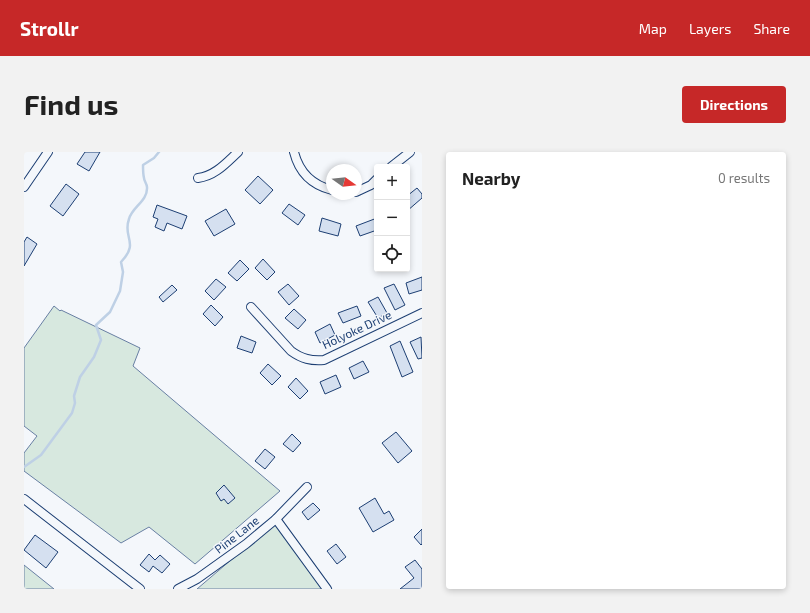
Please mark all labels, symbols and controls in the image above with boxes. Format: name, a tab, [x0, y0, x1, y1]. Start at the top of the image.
text: Strollr	[20, 17, 79, 40]
text: Map	[639, 20, 667, 37]
text: Layers	[689, 20, 731, 37]
text: Share	[753, 20, 790, 37]
button: Directions	[682, 86, 786, 123]
text: Find us	[24, 87, 118, 121]
north arrow	[326, 164, 362, 200]
map controls	[374, 164, 410, 272]
button: +	[374, 164, 410, 200]
text: Nearby	[462, 168, 520, 188]
text: 0 results	[718, 170, 770, 186]
button: −	[374, 200, 410, 236]
button: locate	[374, 236, 410, 272]
street label: Holyoke Drive	[320, 307, 393, 351]
street label: Pine Lane	[211, 513, 261, 556]

